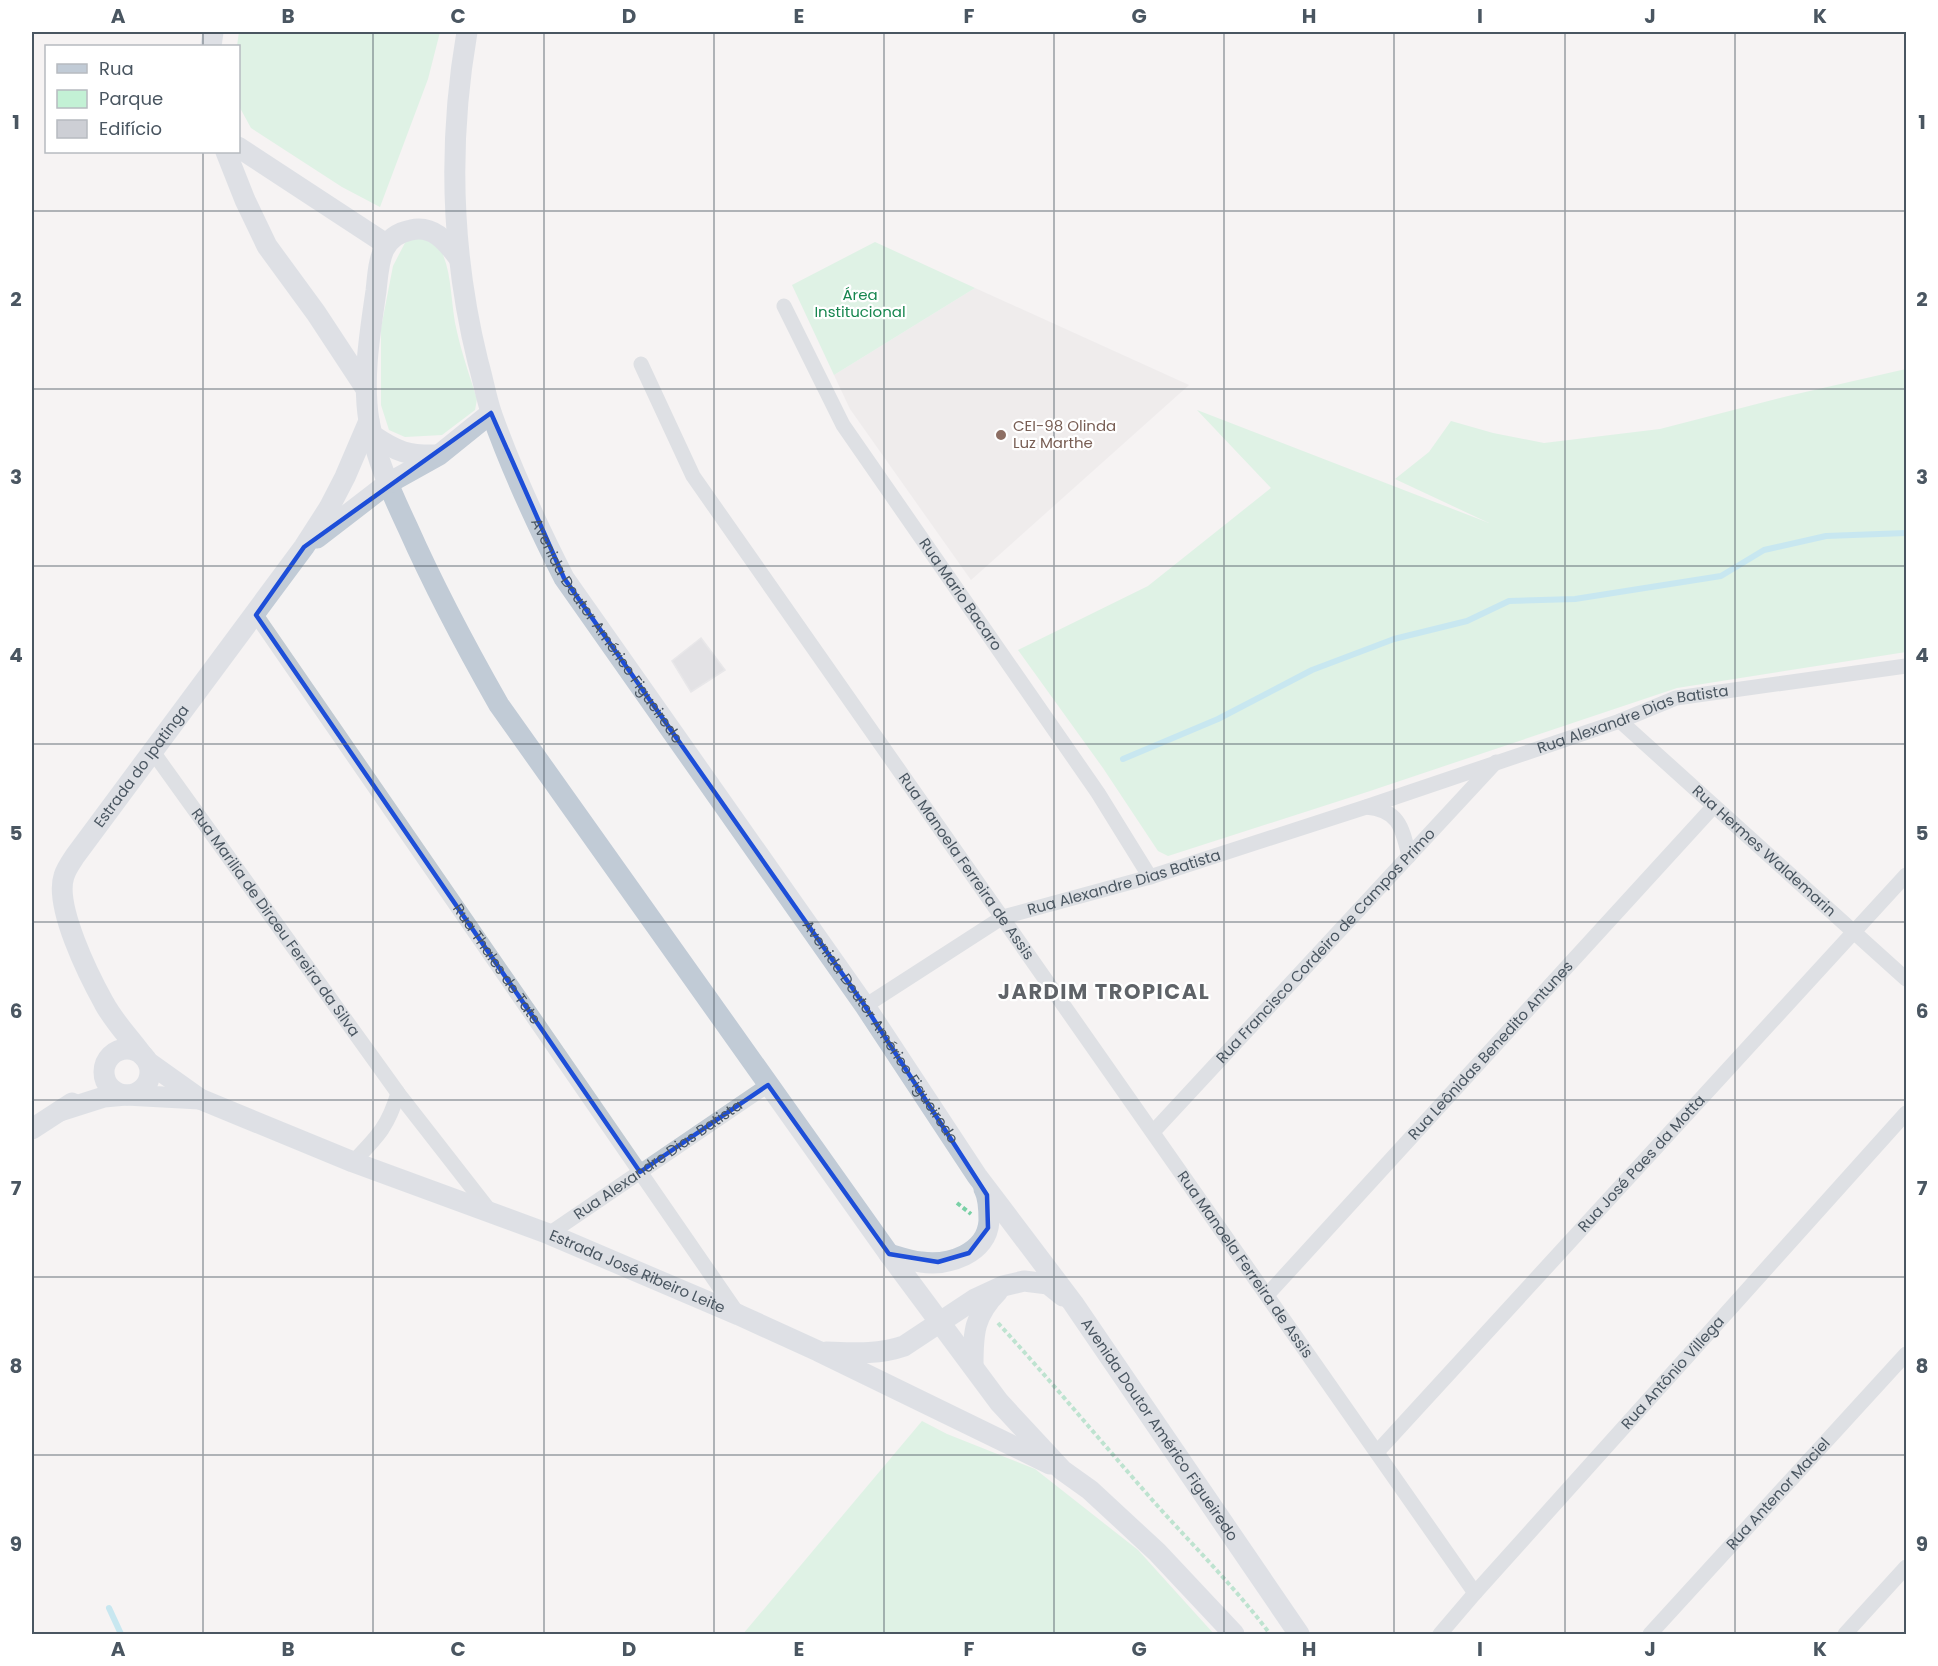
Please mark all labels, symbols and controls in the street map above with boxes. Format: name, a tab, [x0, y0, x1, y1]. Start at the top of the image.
text: A	[111, 2, 126, 30]
text: B	[281, 2, 295, 30]
text: C	[450, 2, 466, 30]
text: D	[622, 2, 636, 30]
text: E	[794, 2, 804, 30]
text: F	[964, 2, 975, 30]
text: G	[1131, 2, 1147, 30]
text: H	[1302, 2, 1316, 30]
text: I	[1477, 2, 1483, 30]
text: J	[1644, 2, 1656, 30]
text: K	[1813, 2, 1827, 30]
legend	[45, 45, 240, 153]
text: Rua	[99, 56, 134, 81]
text: Parque	[99, 86, 163, 111]
text: 1	[12, 108, 20, 136]
text: 1	[1918, 108, 1926, 136]
text: Edifício	[99, 116, 162, 141]
park label: Área Institucional	[814, 284, 906, 322]
text: 2	[10, 285, 22, 313]
text: 2	[1916, 285, 1928, 313]
place label: CEI-98 Olinda Luz Marthe	[1013, 415, 1116, 453]
marker: CEI-98 Olinda Luz Marthe	[994, 428, 1008, 442]
text: 3	[10, 463, 22, 491]
text: 3	[1916, 463, 1928, 491]
street label: Avenida Doutor Américo Figueiredo	[526, 514, 688, 747]
street label: Rua Mario Bacaro	[914, 534, 1007, 655]
text: 4	[9, 641, 23, 669]
text: 4	[1915, 641, 1929, 669]
street label: Rua Alexandre Dias Batista	[1534, 680, 1730, 758]
street label: Estrada do Ipatinga	[89, 700, 194, 832]
street label: Rua Manoela Ferreira de Assis	[894, 768, 1040, 964]
street label: Rua Hermes Waldemarin	[1688, 780, 1841, 921]
street label: Rua Marilia de Dirceu Fereira da Silva	[187, 804, 365, 1041]
text: 5	[10, 819, 23, 847]
text: 5	[1916, 819, 1929, 847]
street label: Rua Francisco Cordeiro de Campos Primo	[1211, 823, 1440, 1068]
street label: Rua Alexandre Dias Batista	[1025, 844, 1223, 920]
street label: Rua Thales de Tate	[448, 899, 546, 1028]
street label: Avenida Doutor Américo Figueiredo	[798, 916, 964, 1148]
street label: Rua Leônidas Benedito Antunes	[1403, 956, 1578, 1144]
district label: JARDIM TROPICAL	[998, 977, 1210, 1006]
text: 6	[10, 997, 22, 1025]
text: 6	[1916, 997, 1928, 1025]
street label: Rua José Paes da Motta	[1573, 1090, 1710, 1236]
street label: Rua Alexandre Dias Batista	[569, 1094, 747, 1224]
street label: Rua Manoela Ferreira de Assis	[1173, 1166, 1318, 1362]
text: 7	[11, 1174, 22, 1202]
text: 7	[1917, 1174, 1928, 1202]
street label: Estrada José Ribeiro Leite	[546, 1224, 729, 1318]
street label: Rua Antônio Villega	[1616, 1311, 1729, 1433]
street label: Avenida Doutor Américo Figueiredo	[1076, 1314, 1243, 1545]
text: 8	[10, 1352, 22, 1380]
text: 8	[1916, 1352, 1928, 1380]
street label: Rua Antenor Maciel	[1721, 1433, 1835, 1554]
text: 9	[10, 1530, 22, 1558]
text: 9	[1916, 1530, 1928, 1558]
text: A	[111, 1635, 126, 1663]
text: B	[281, 1635, 295, 1663]
text: C	[450, 1635, 466, 1663]
text: D	[622, 1635, 636, 1663]
text: E	[794, 1635, 804, 1663]
text: F	[964, 1635, 975, 1663]
text: G	[1131, 1635, 1147, 1663]
text: H	[1302, 1635, 1316, 1663]
text: I	[1477, 1635, 1483, 1663]
text: J	[1644, 1635, 1656, 1663]
text: K	[1813, 1635, 1827, 1663]

